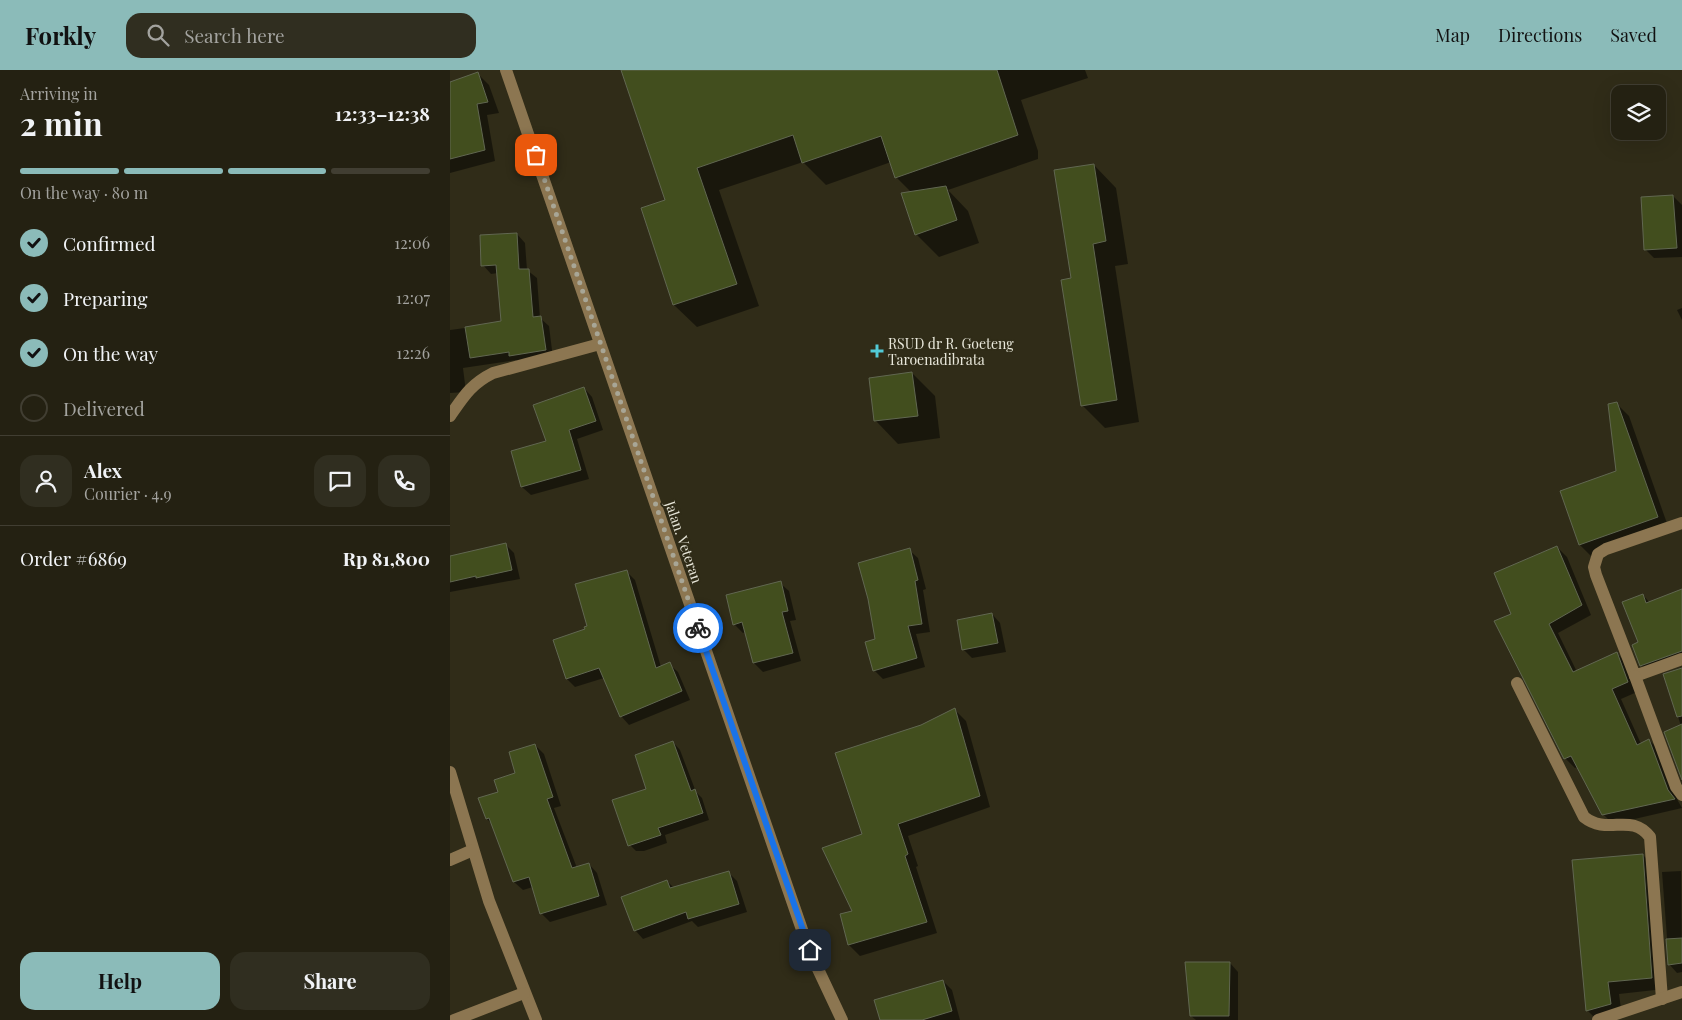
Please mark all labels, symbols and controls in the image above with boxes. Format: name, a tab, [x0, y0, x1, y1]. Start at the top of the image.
search box	[126, 13, 476, 58]
text: Forkly	[25, 19, 96, 51]
icon: search	[144, 21, 172, 49]
text: Search here	[184, 22, 285, 48]
text: Map	[1435, 23, 1470, 47]
text: Directions	[1498, 23, 1582, 47]
text: Saved	[1610, 23, 1657, 47]
text: Arriving in	[20, 83, 98, 104]
map controls	[1611, 85, 1666, 140]
button: layers	[1611, 85, 1666, 140]
text: 12:33–12:38	[335, 100, 430, 126]
text: 2 min	[20, 101, 103, 144]
pin	[515, 134, 557, 176]
icon: bag	[522, 141, 550, 169]
text: On the way · 80 m	[20, 182, 148, 203]
icon: check	[20, 229, 48, 257]
text: Confirmed	[63, 230, 156, 256]
text: 12:06	[394, 232, 430, 253]
icon: check	[20, 284, 48, 312]
text: Preparing	[63, 285, 148, 311]
text: 12:07	[396, 287, 430, 308]
place label: RSUD dr R. Goeteng Taroenadibrata	[888, 334, 1014, 369]
icon: check	[20, 339, 48, 367]
text: On the way	[63, 340, 158, 366]
text: 12:26	[396, 342, 430, 363]
marker: RSUD dr R. Goeteng Taroenadibrata	[870, 344, 884, 358]
text: Delivered	[63, 395, 145, 421]
button: person	[20, 455, 72, 507]
button: chat	[314, 455, 366, 507]
button: phone	[378, 455, 430, 507]
text: Alex	[84, 457, 122, 483]
text: Courier · 4.9	[84, 483, 172, 504]
street label: Jalan. Veteran	[661, 497, 707, 586]
text: Order #6869	[20, 545, 127, 571]
text: Rp 81,800	[343, 545, 430, 571]
courier	[673, 603, 723, 653]
icon: bike	[684, 614, 712, 642]
pin	[789, 929, 831, 971]
icon: home	[796, 936, 824, 964]
button: Help	[20, 952, 220, 1010]
button: Share	[230, 952, 430, 1010]

